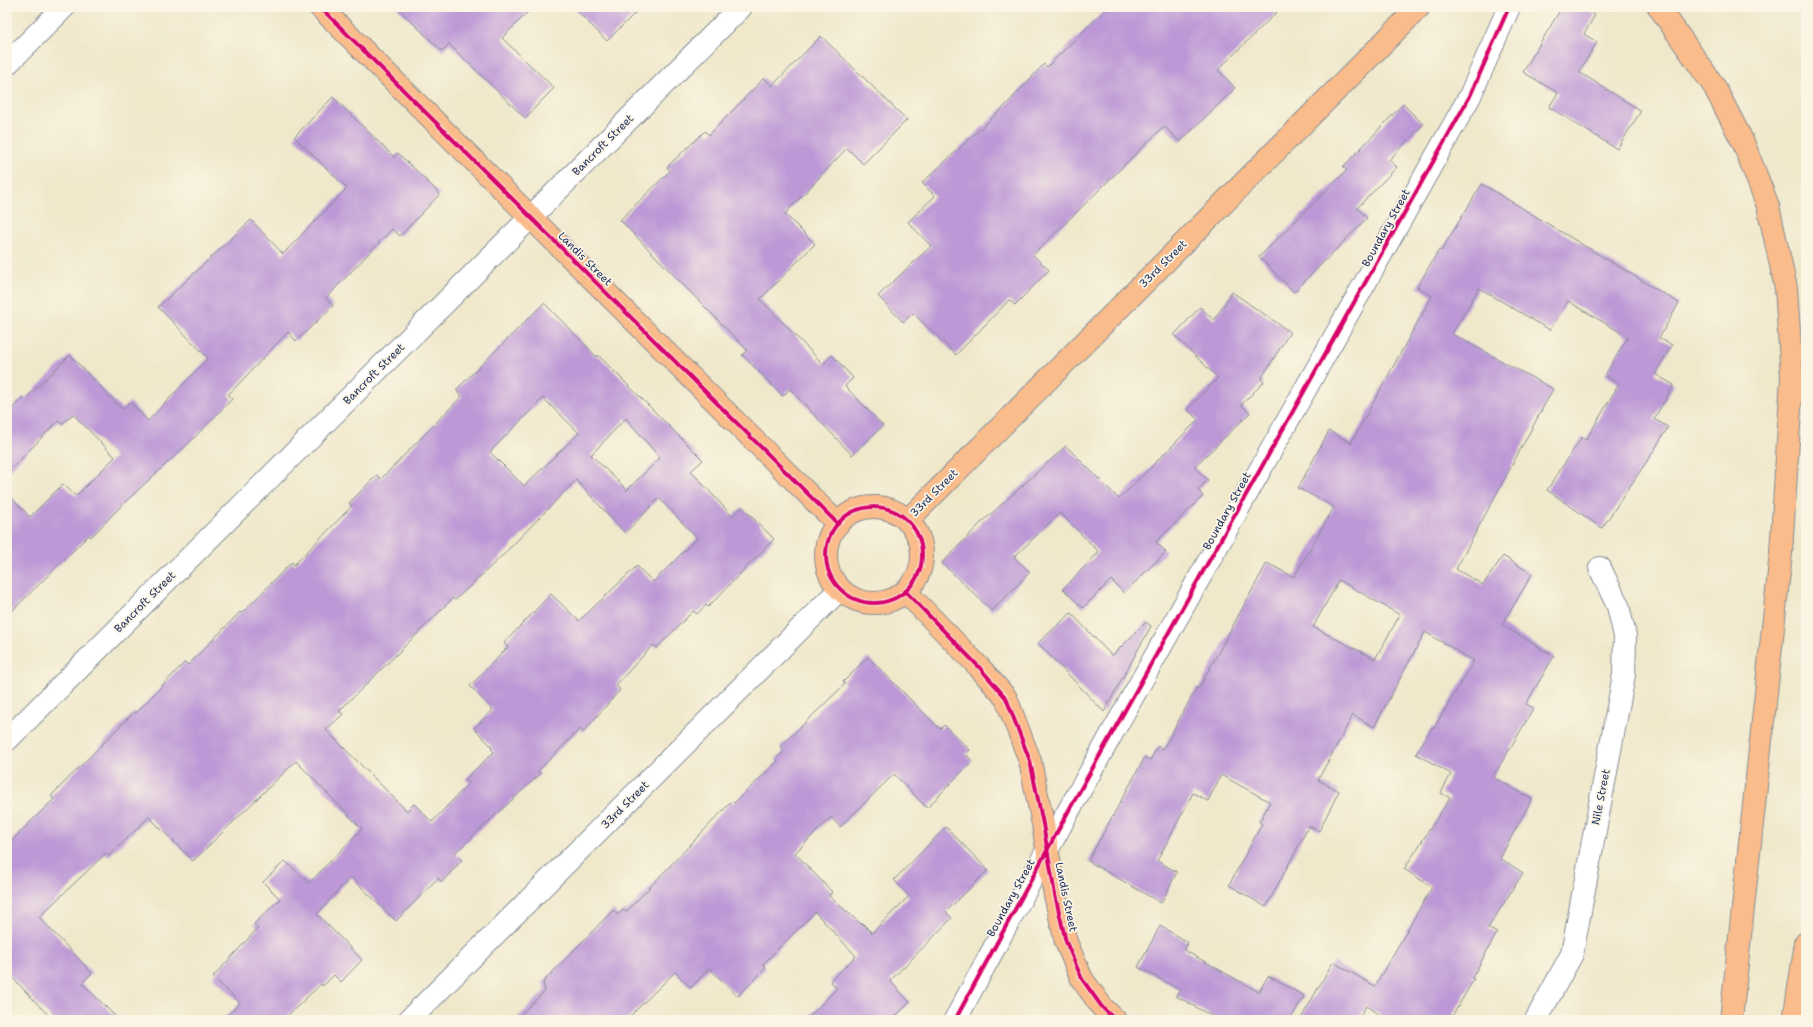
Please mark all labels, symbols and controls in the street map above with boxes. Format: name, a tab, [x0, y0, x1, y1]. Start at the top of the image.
street label: Bancroft Street	[569, 111, 637, 179]
street label: Boundary Street	[1358, 186, 1414, 270]
street label: Landis Street	[555, 229, 615, 289]
street label: 33rd Street	[1136, 237, 1190, 291]
street label: Bancroft Street	[340, 340, 408, 408]
street label: 33rd Street	[907, 466, 961, 520]
street label: Boundary Street	[1199, 469, 1255, 553]
street label: Bancroft Street	[111, 568, 179, 636]
street label: Nile Street	[1588, 767, 1614, 826]
street label: 33rd Street	[598, 778, 652, 832]
street label: Boundary Street	[983, 856, 1039, 940]
street label: Landis Street	[1051, 861, 1081, 933]

